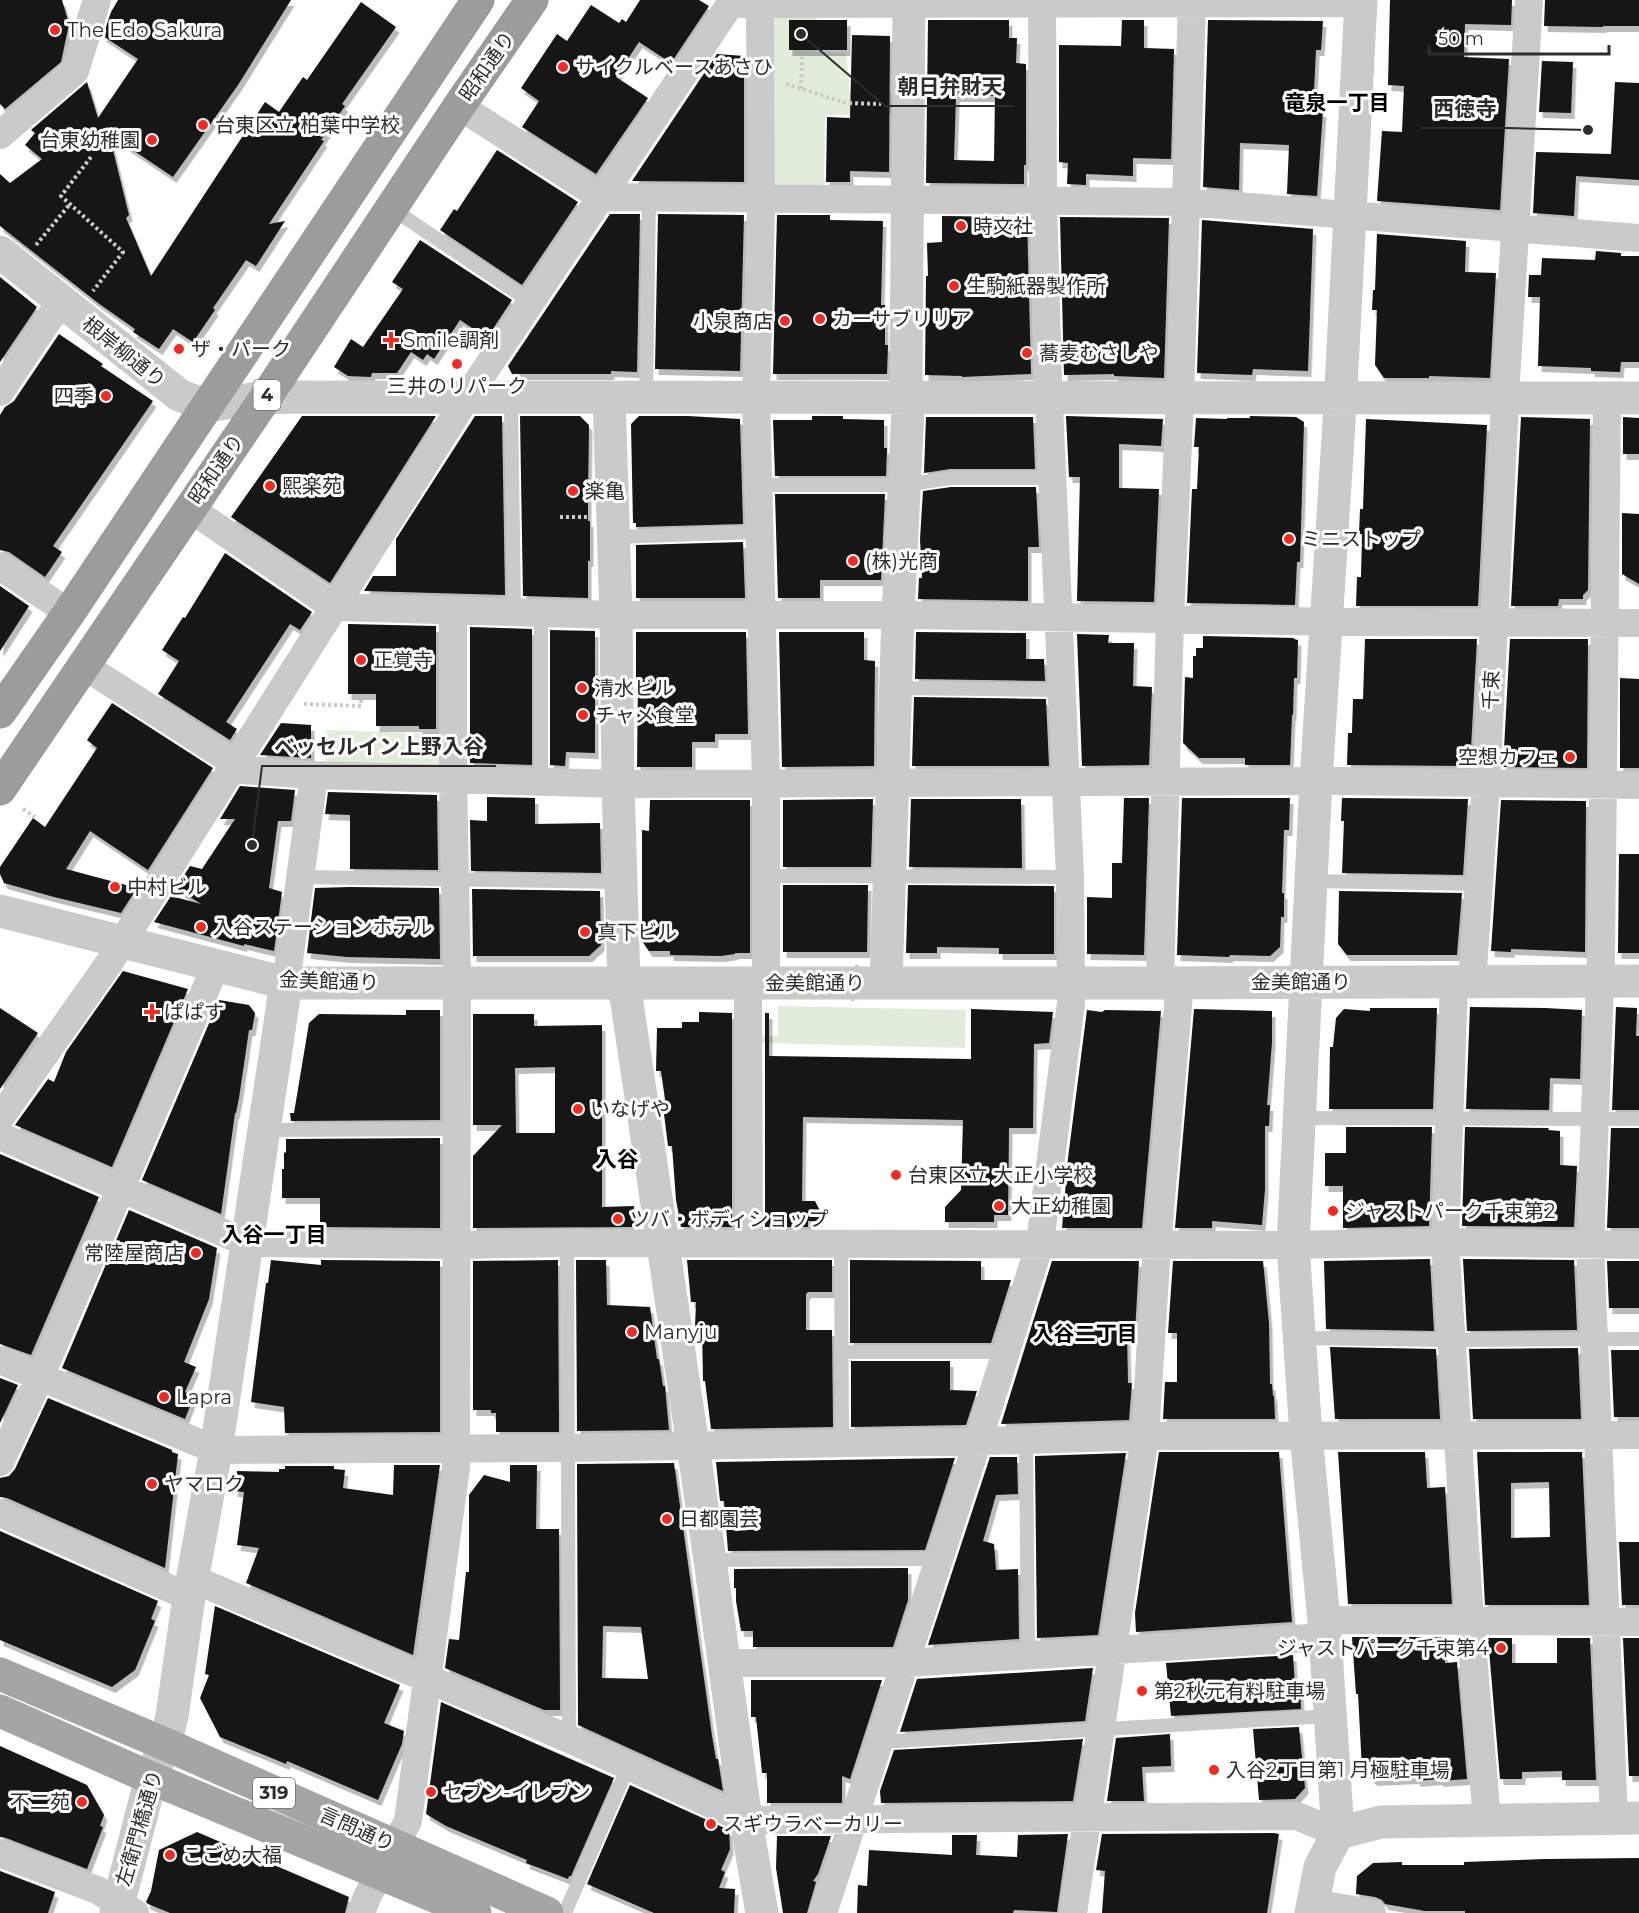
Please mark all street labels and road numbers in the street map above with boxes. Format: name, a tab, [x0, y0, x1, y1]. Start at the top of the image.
street label: 昭和通り	[454, 26, 520, 106]
street label: 根岸柳通り	[78, 311, 170, 393]
road number: 4	[254, 380, 280, 410]
street label: 昭和通り	[183, 429, 249, 509]
street label: 千束	[1478, 669, 1504, 711]
street label: 金美館通り	[279, 967, 379, 995]
street label: 金美館通り	[1251, 970, 1351, 994]
street label: 金美館通り	[765, 971, 865, 995]
street label: 左衛門橋通り	[111, 1767, 167, 1889]
road number: 319	[253, 1778, 295, 1808]
street label: 言問通り	[316, 1802, 398, 1856]

